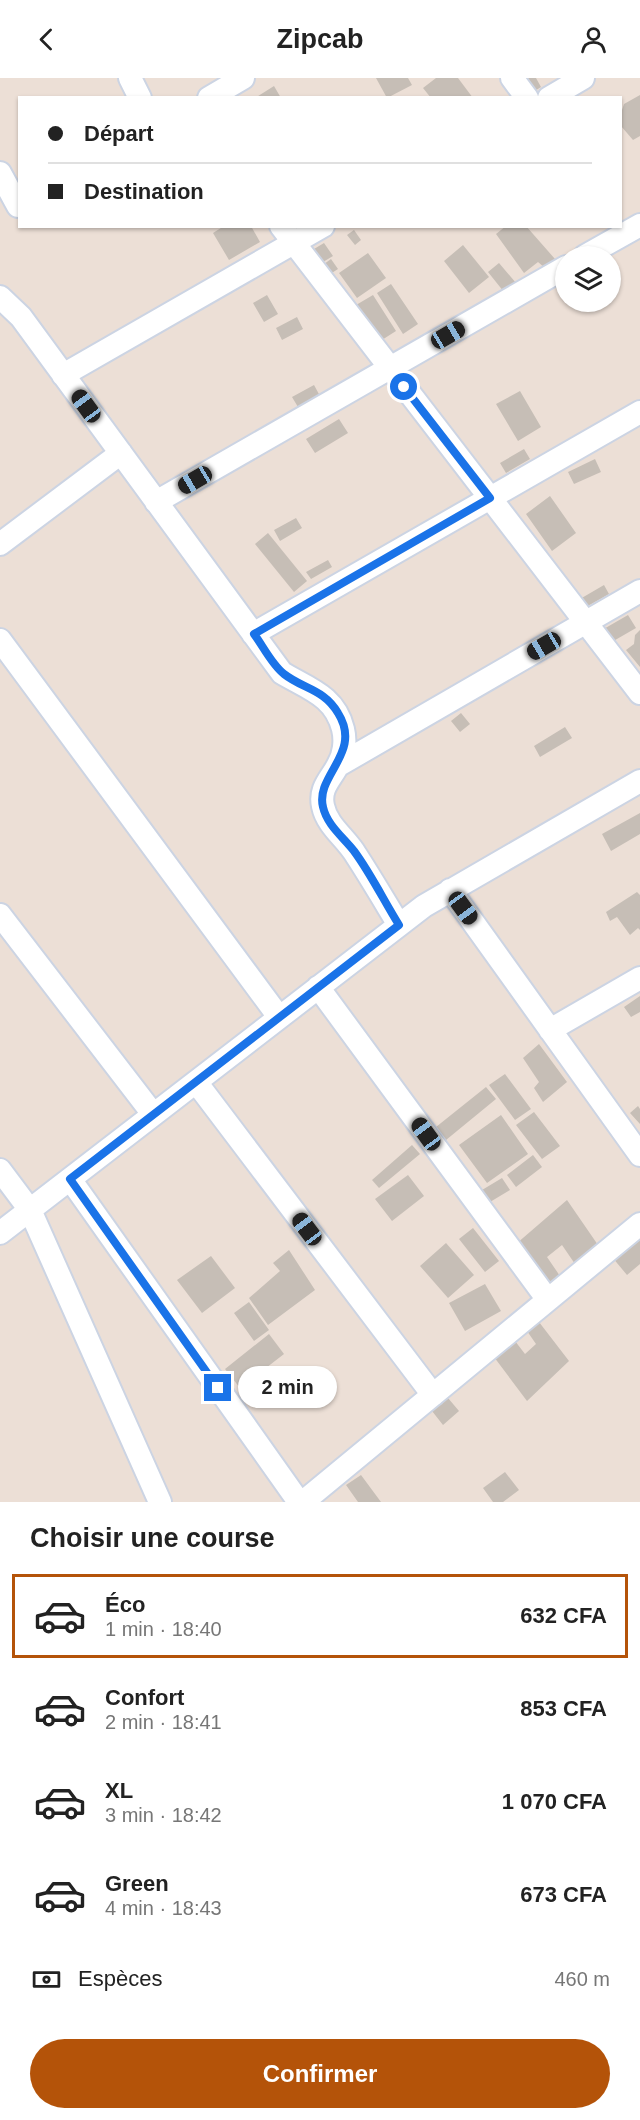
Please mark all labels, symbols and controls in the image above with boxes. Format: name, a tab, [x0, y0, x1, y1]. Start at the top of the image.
icon: back	[30, 23, 63, 56]
icon: person	[577, 23, 610, 56]
text: Zipcab	[276, 24, 364, 54]
text: Départ	[84, 121, 154, 146]
text: Destination	[84, 179, 204, 204]
map controls	[555, 246, 621, 312]
button: layers	[555, 246, 621, 312]
car	[428, 318, 468, 352]
route start	[390, 373, 417, 400]
car	[68, 386, 104, 426]
car	[175, 463, 215, 497]
car	[524, 629, 564, 663]
car	[445, 888, 481, 928]
car	[408, 1114, 444, 1154]
car	[289, 1209, 325, 1249]
callout: 2 min	[239, 1367, 338, 1409]
route end	[204, 1374, 231, 1401]
text: 2 min	[261, 1376, 314, 1398]
text: Choisir une course	[30, 1523, 275, 1553]
icon: car	[33, 1589, 87, 1643]
text: Éco	[105, 1592, 145, 1617]
text: 632 CFA	[520, 1603, 607, 1628]
text: 1 min · 18:40	[105, 1618, 222, 1640]
icon: car	[33, 1682, 87, 1736]
text: Confort	[105, 1685, 184, 1710]
text: 853 CFA	[520, 1696, 607, 1721]
text: 2 min · 18:41	[105, 1711, 222, 1733]
icon: car	[33, 1775, 87, 1829]
text: XL	[105, 1778, 133, 1803]
text: 1 070 CFA	[502, 1789, 607, 1814]
text: 3 min · 18:42	[105, 1804, 222, 1826]
icon: car	[33, 1868, 87, 1922]
text: Green	[105, 1871, 169, 1896]
text: 673 CFA	[520, 1882, 607, 1907]
text: 4 min · 18:43	[105, 1897, 222, 1919]
icon: cash	[30, 1963, 63, 1996]
text: Espèces	[78, 1966, 162, 1991]
text: 460 m	[554, 1968, 610, 1990]
button: Confirmer	[30, 2039, 610, 2108]

